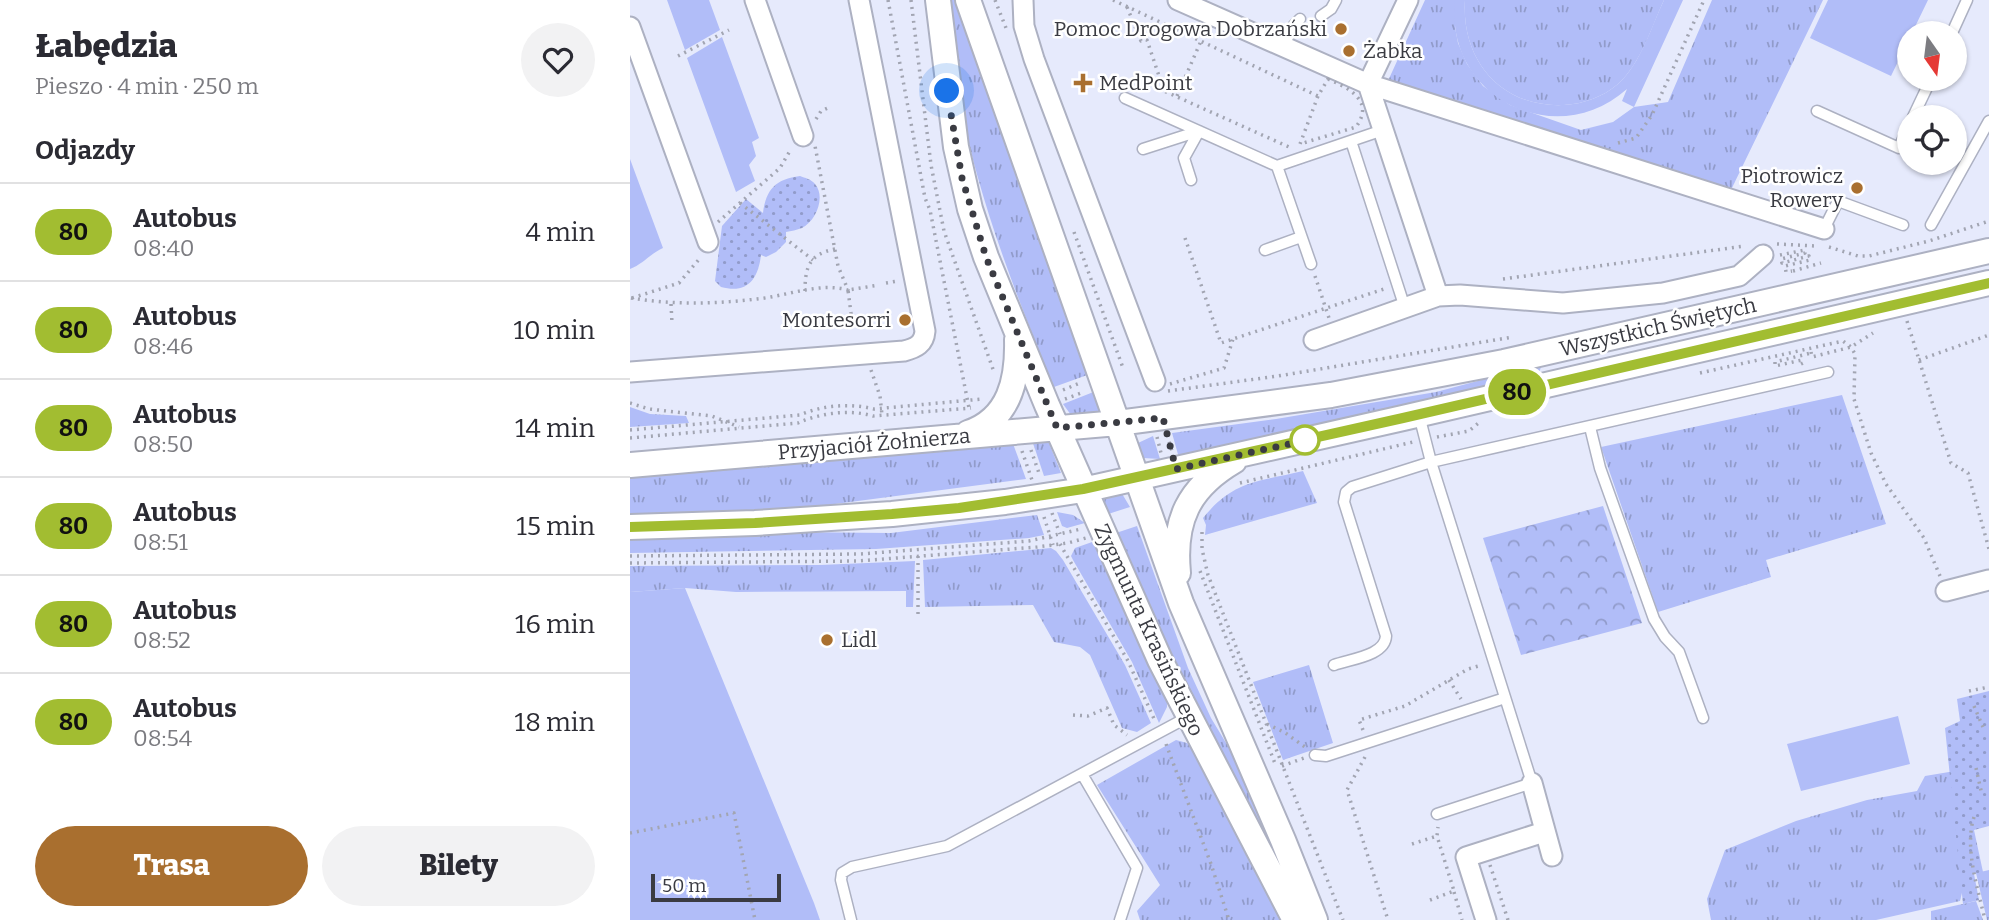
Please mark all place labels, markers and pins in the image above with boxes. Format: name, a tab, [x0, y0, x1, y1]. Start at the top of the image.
place label: Pomoc Drogowa Dobrzański	[1054, 16, 1327, 42]
marker: Pomoc Drogowa Dobrzański	[1333, 21, 1349, 37]
place label: Żabka	[1363, 38, 1423, 64]
marker: Żabka	[1341, 43, 1357, 59]
place label: MedPoint	[1099, 70, 1193, 96]
marker: MedPoint	[1073, 73, 1093, 93]
place label: Piotrowicz Rowery	[1740, 163, 1844, 213]
marker: Piotrowicz Rowery	[1849, 180, 1865, 196]
place label: Montesorri	[782, 307, 891, 333]
marker: Montesorri	[897, 312, 913, 328]
unlabelled marker	[1290, 425, 1320, 455]
place label: Lidl	[841, 627, 877, 653]
marker: Lidl	[819, 632, 835, 648]

